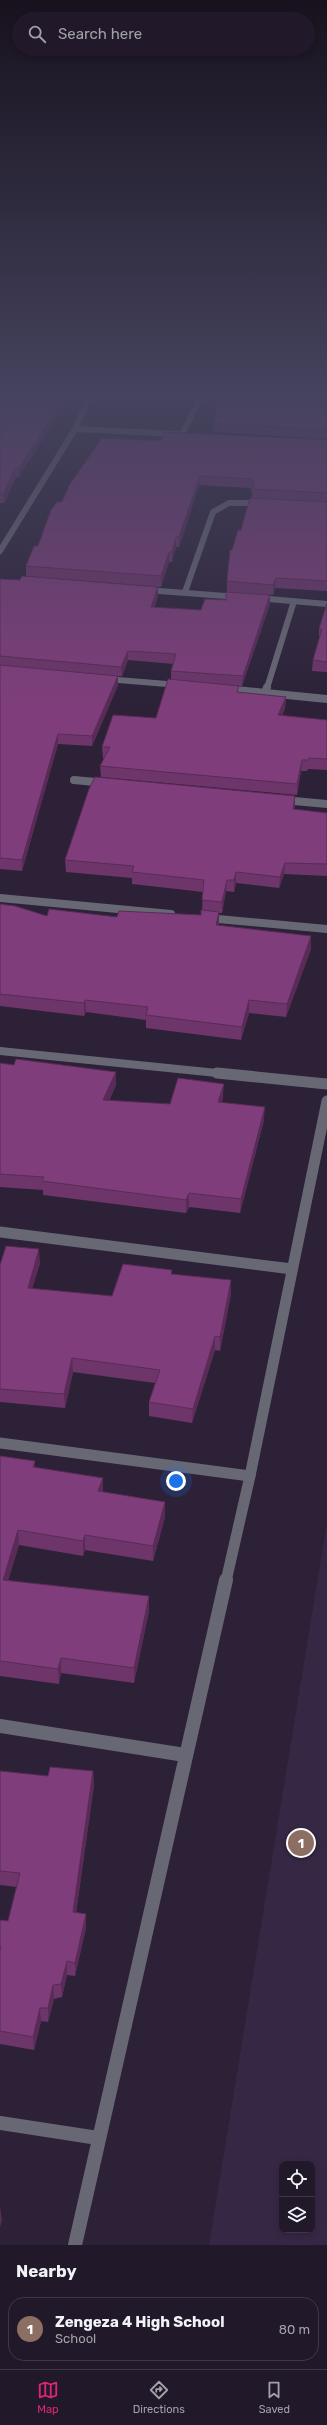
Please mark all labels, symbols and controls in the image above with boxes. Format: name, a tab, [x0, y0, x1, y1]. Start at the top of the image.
search box	[12, 12, 315, 56]
icon: search	[26, 23, 48, 45]
text: Search here	[58, 25, 142, 43]
your location	[166, 1471, 186, 1491]
pin: 1	[288, 1828, 314, 1858]
map controls	[279, 2161, 315, 2233]
button: locate	[279, 2161, 315, 2197]
button: layers	[279, 2197, 315, 2233]
text: Nearby	[16, 2261, 77, 2281]
text: Zengeza 4 High School	[55, 2313, 224, 2331]
text: 1	[27, 2322, 33, 2337]
text: 80 m	[279, 2322, 310, 2337]
text: School	[55, 2331, 96, 2346]
tab: Map	[37, 2379, 59, 2416]
tab: Directions	[133, 2379, 185, 2416]
tab: Saved	[259, 2379, 290, 2416]

